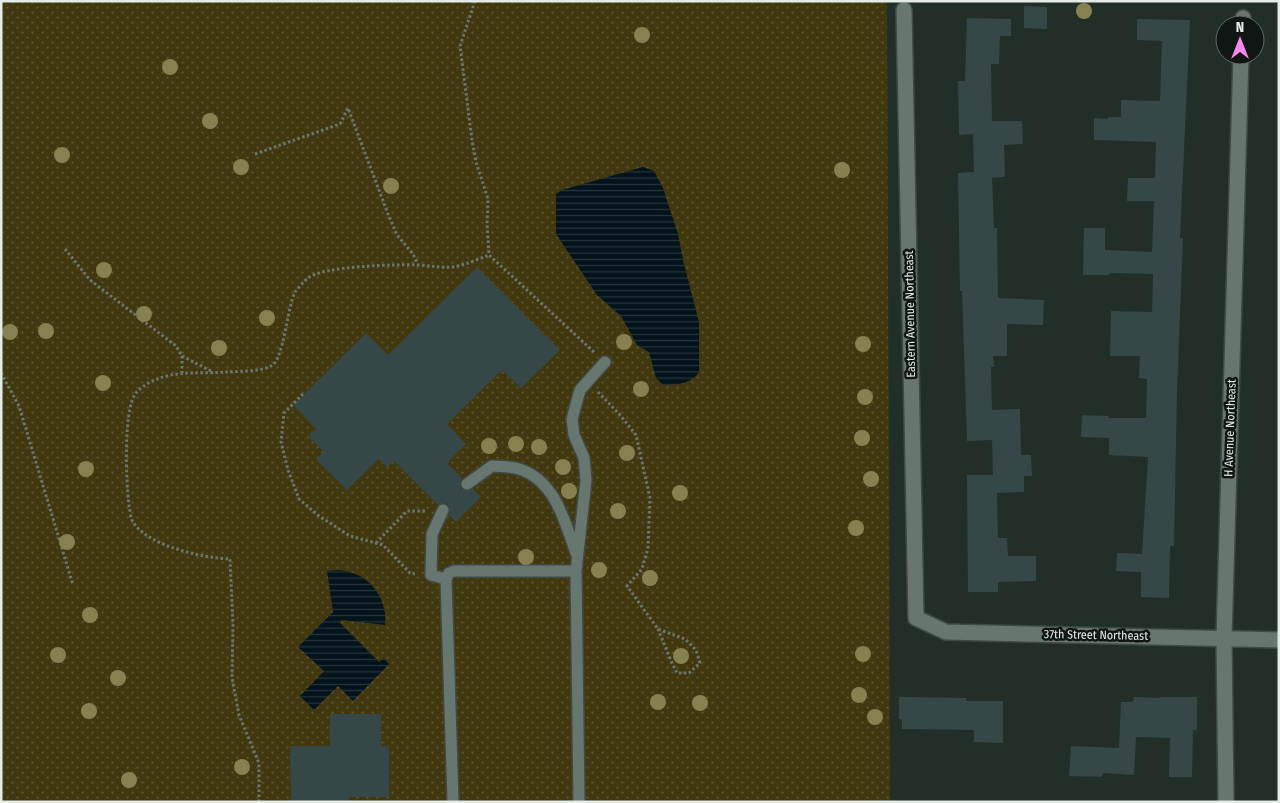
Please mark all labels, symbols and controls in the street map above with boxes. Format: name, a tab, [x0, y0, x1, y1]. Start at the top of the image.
north arrow	[1215, 15, 1265, 65]
text: N	[1236, 19, 1244, 36]
street label: Eastern Avenue Northeast	[902, 250, 918, 378]
street label: H Avenue Northeast	[1221, 379, 1239, 477]
street label: 37th Street Northeast	[1044, 627, 1148, 643]

